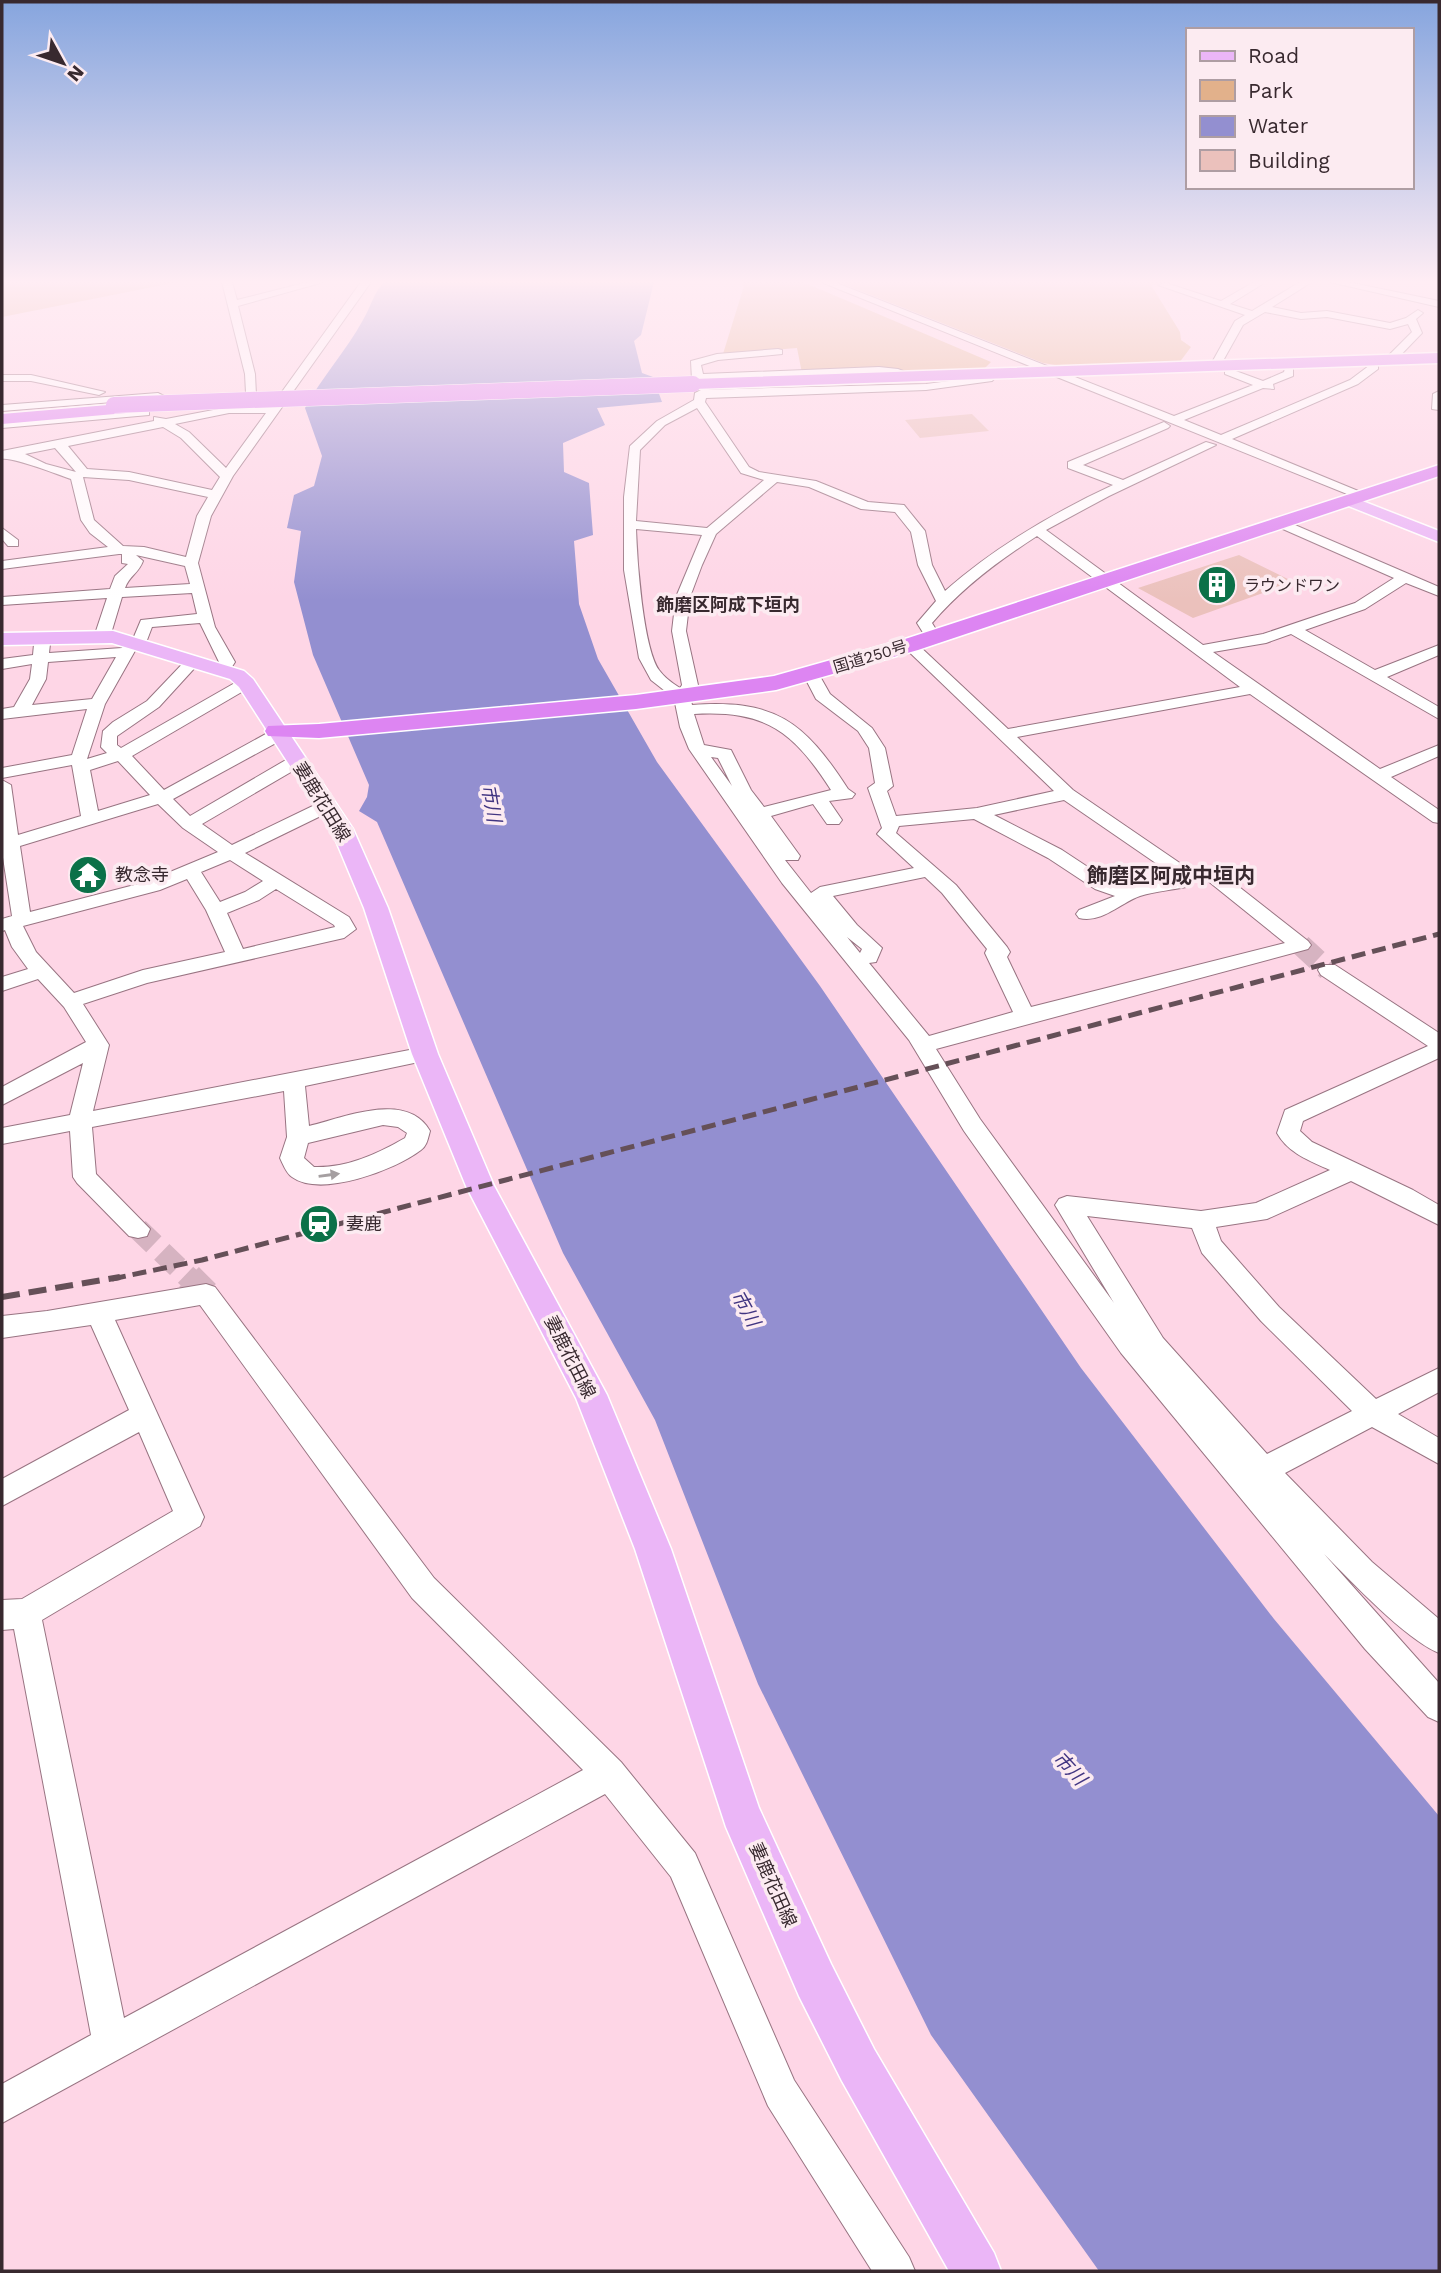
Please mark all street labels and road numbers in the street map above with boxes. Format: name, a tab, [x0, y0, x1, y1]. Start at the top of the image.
street label: 国道250号	[831, 636, 910, 677]
street label: 妻鹿花田線	[290, 758, 355, 845]
street label: 妻鹿花田線	[541, 1312, 600, 1402]
street label: 妻鹿花田線	[746, 1839, 801, 1930]

